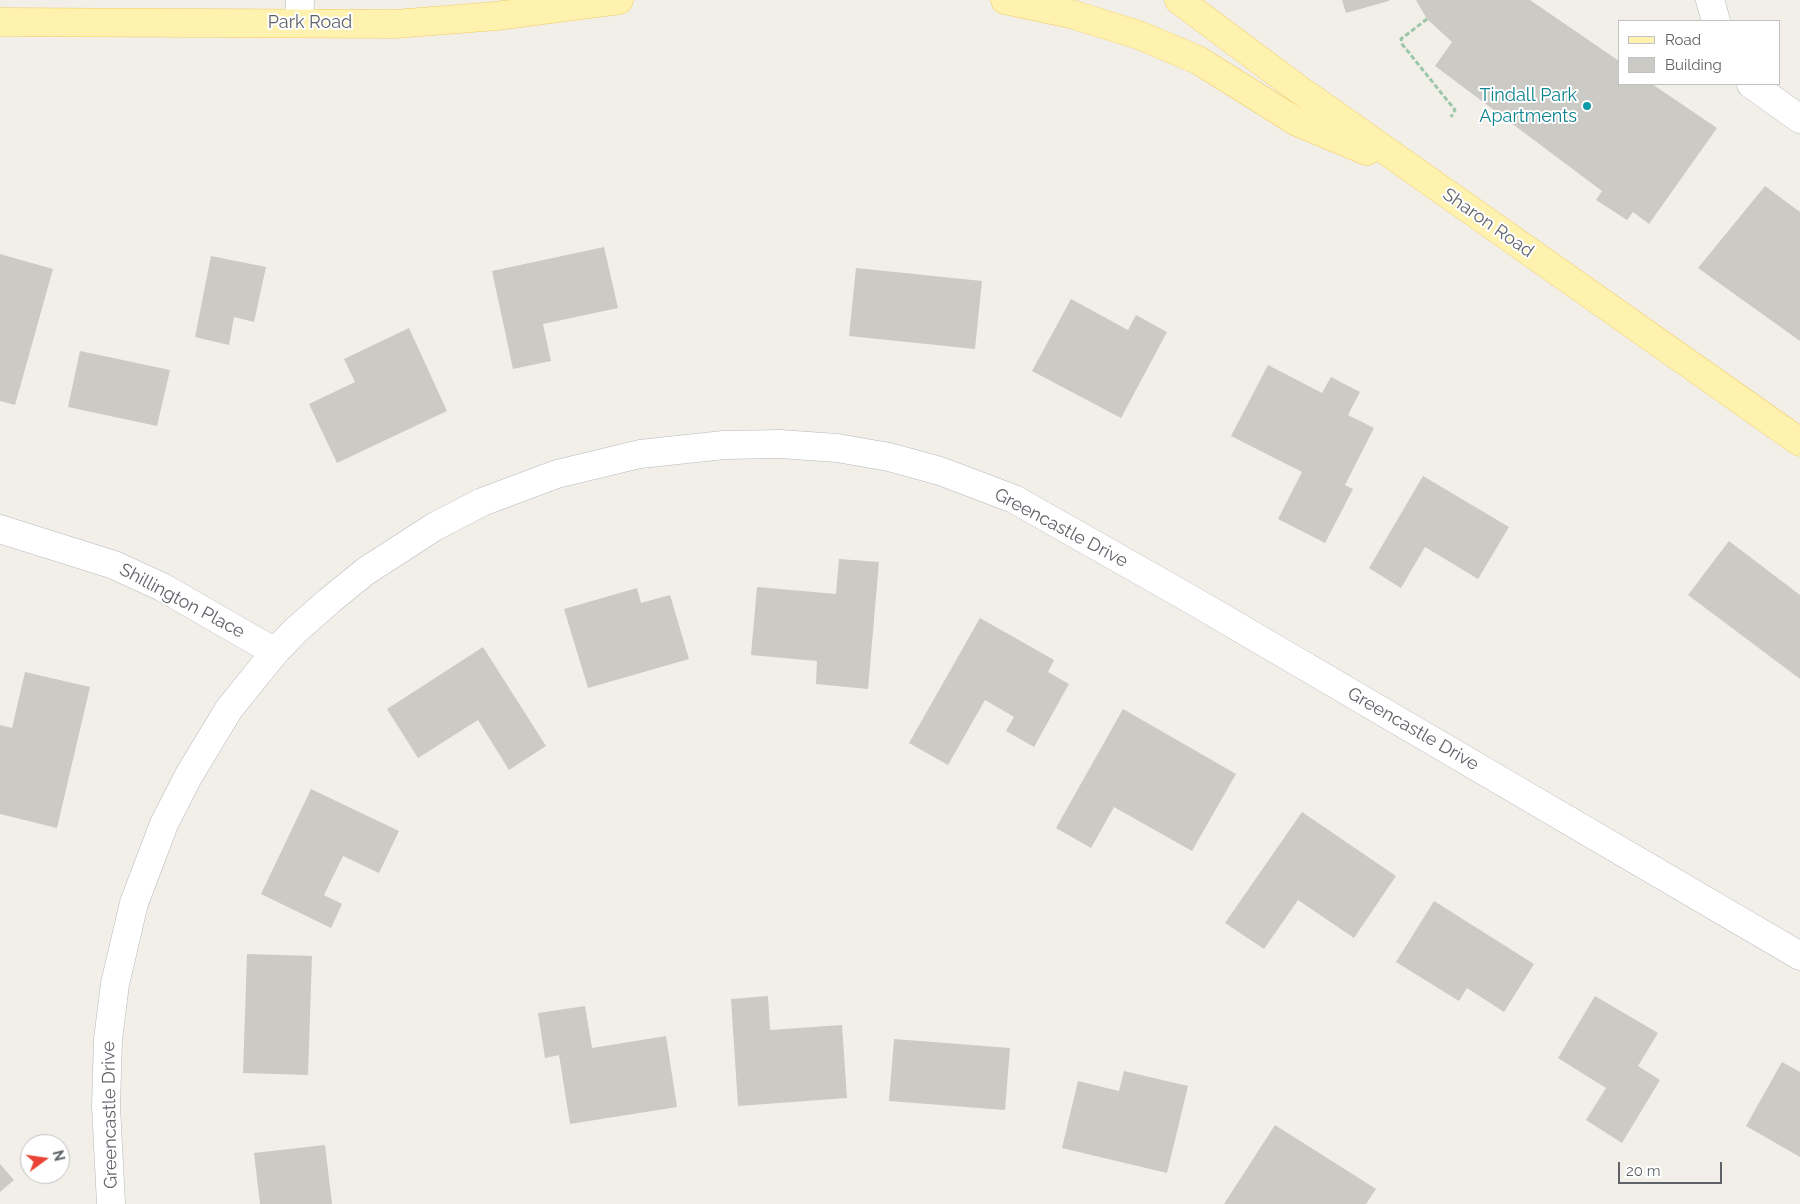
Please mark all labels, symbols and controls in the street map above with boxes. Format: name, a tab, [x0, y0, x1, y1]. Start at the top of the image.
street label: Park Road	[268, 12, 352, 34]
legend	[1618, 20, 1780, 85]
text: Road	[1665, 31, 1701, 49]
text: Building	[1665, 56, 1722, 74]
place label: Tindall Park Apartments	[1479, 85, 1577, 128]
marker: Tindall Park Apartments	[1581, 100, 1593, 112]
street label: Sharon Road	[1438, 184, 1538, 262]
street label: Greencastle Drive	[991, 484, 1131, 572]
street label: Shillington Place	[116, 559, 248, 643]
street label: Greencastle Drive	[1344, 683, 1482, 775]
street label: Greencastle Drive	[98, 1041, 122, 1189]
north arrow	[20, 1134, 70, 1184]
text: N	[50, 1148, 68, 1163]
scale bar	[1620, 1152, 1724, 1184]
text: 20 m	[1626, 1162, 1661, 1180]

